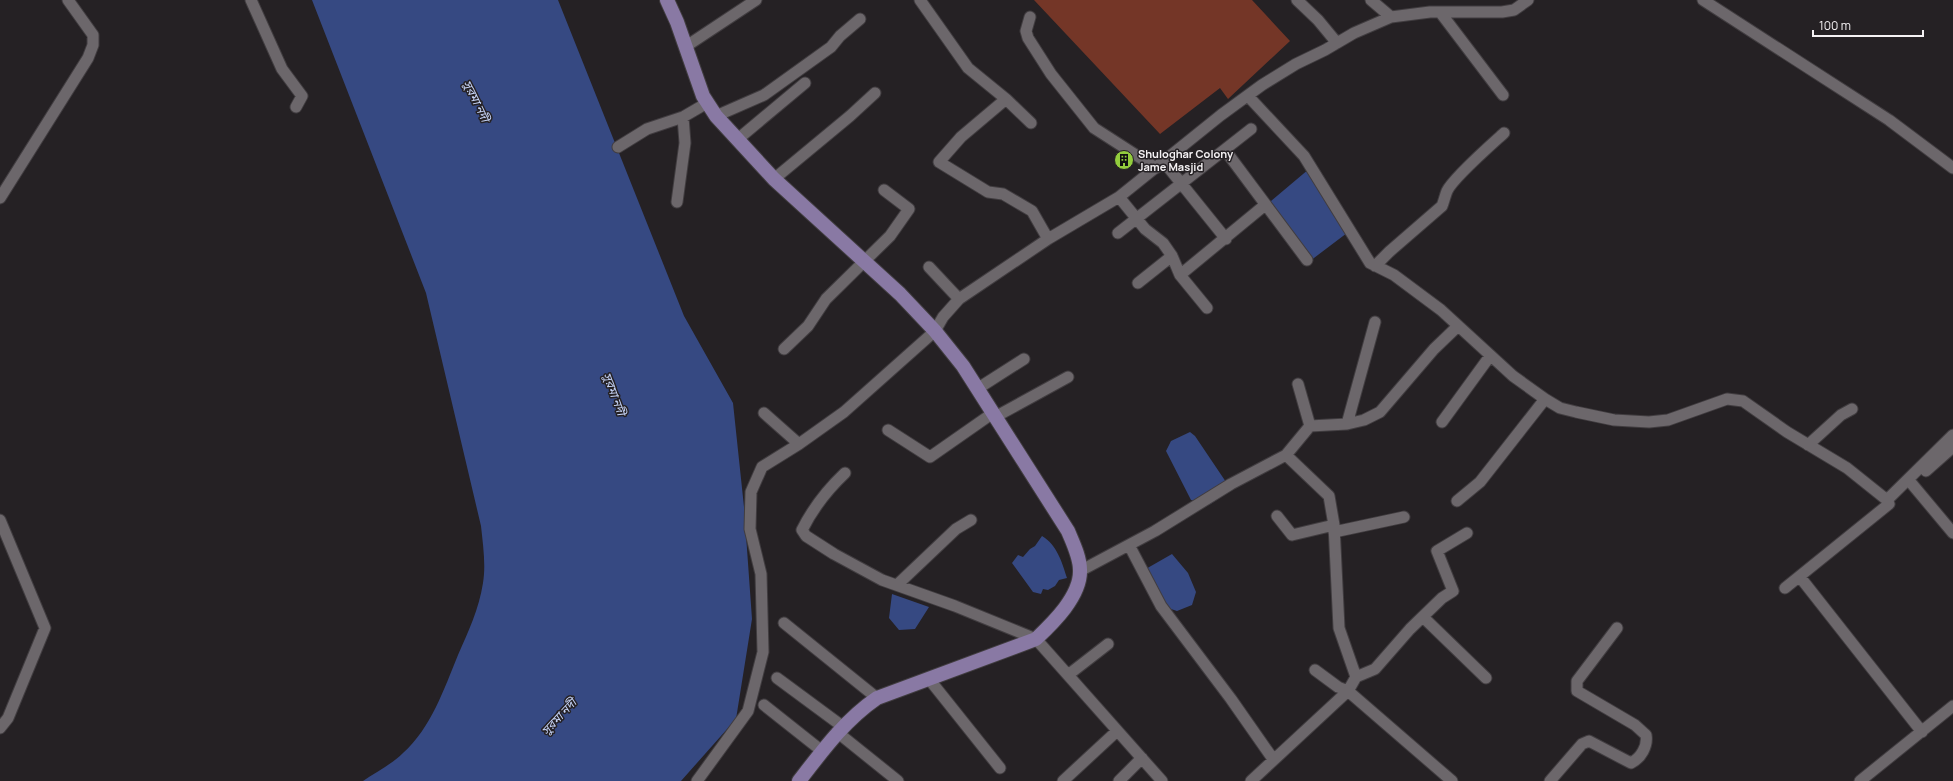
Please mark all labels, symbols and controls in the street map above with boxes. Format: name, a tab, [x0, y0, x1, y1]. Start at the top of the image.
scale bar	[1813, 12, 1923, 38]
text: 100 m	[1819, 17, 1851, 34]
water label: সুরমা নদী	[459, 77, 495, 127]
place label: Shuloghar Colony Jame Masjid	[1138, 146, 1234, 174]
building icon: Shuloghar Colony Jame Masjid	[1113, 149, 1135, 171]
water label: সুরমা নদী	[599, 370, 631, 420]
water label: সুরমা নদী	[537, 692, 582, 739]

